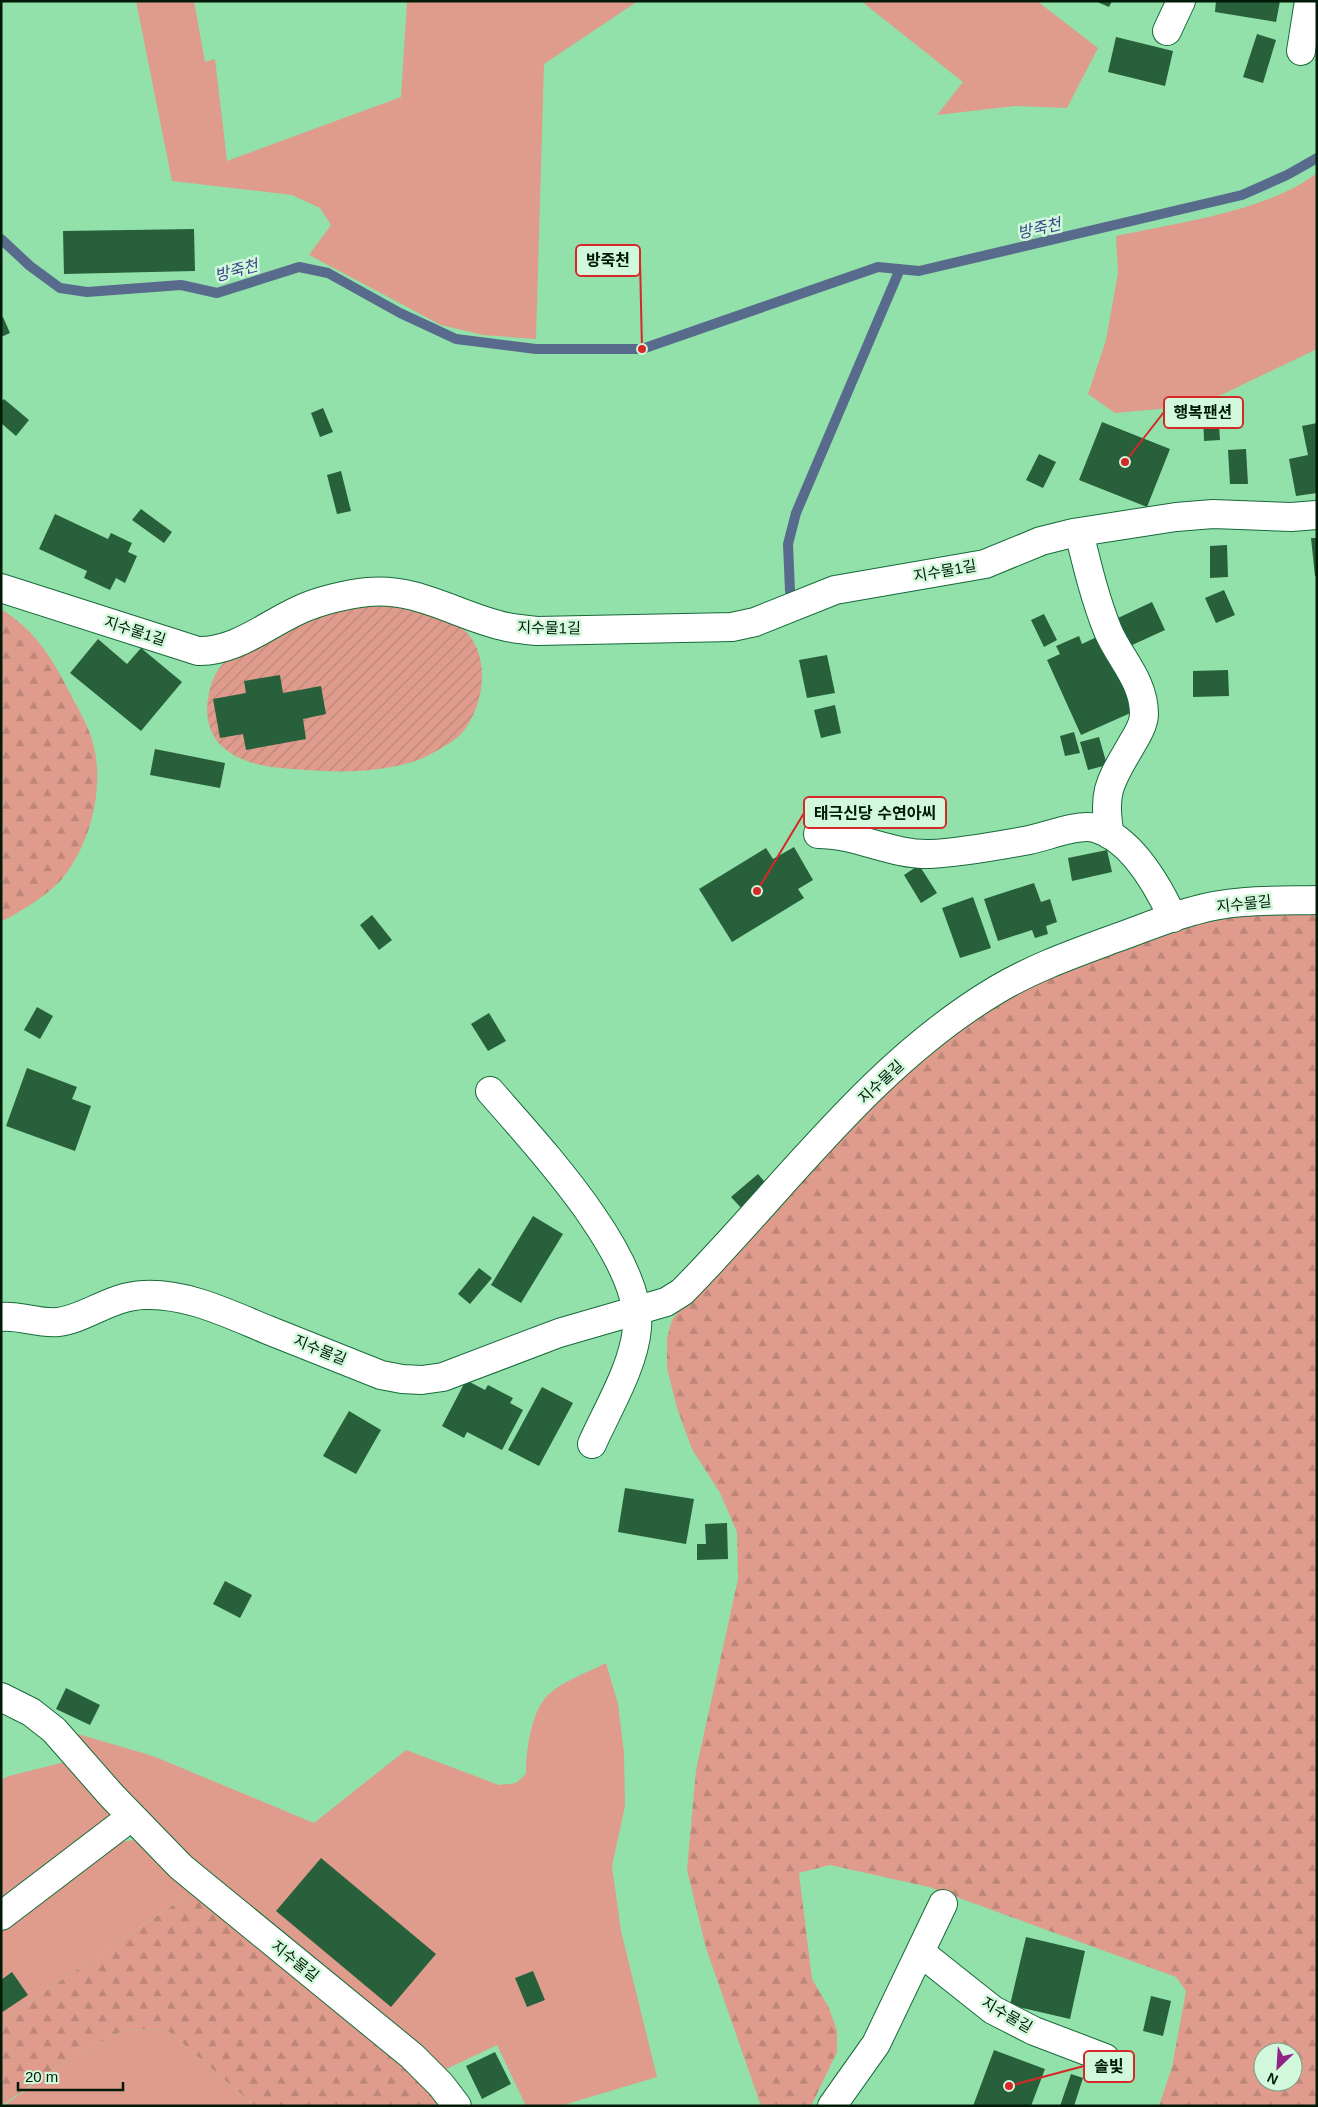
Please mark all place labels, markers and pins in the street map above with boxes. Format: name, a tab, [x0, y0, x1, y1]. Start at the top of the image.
callout: 방죽천	[576, 245, 640, 276]
callout: 행복팬션	[1164, 397, 1243, 428]
callout: 태극신당 수연아씨	[804, 797, 946, 828]
callout: 솔빛	[1084, 2051, 1134, 2082]

